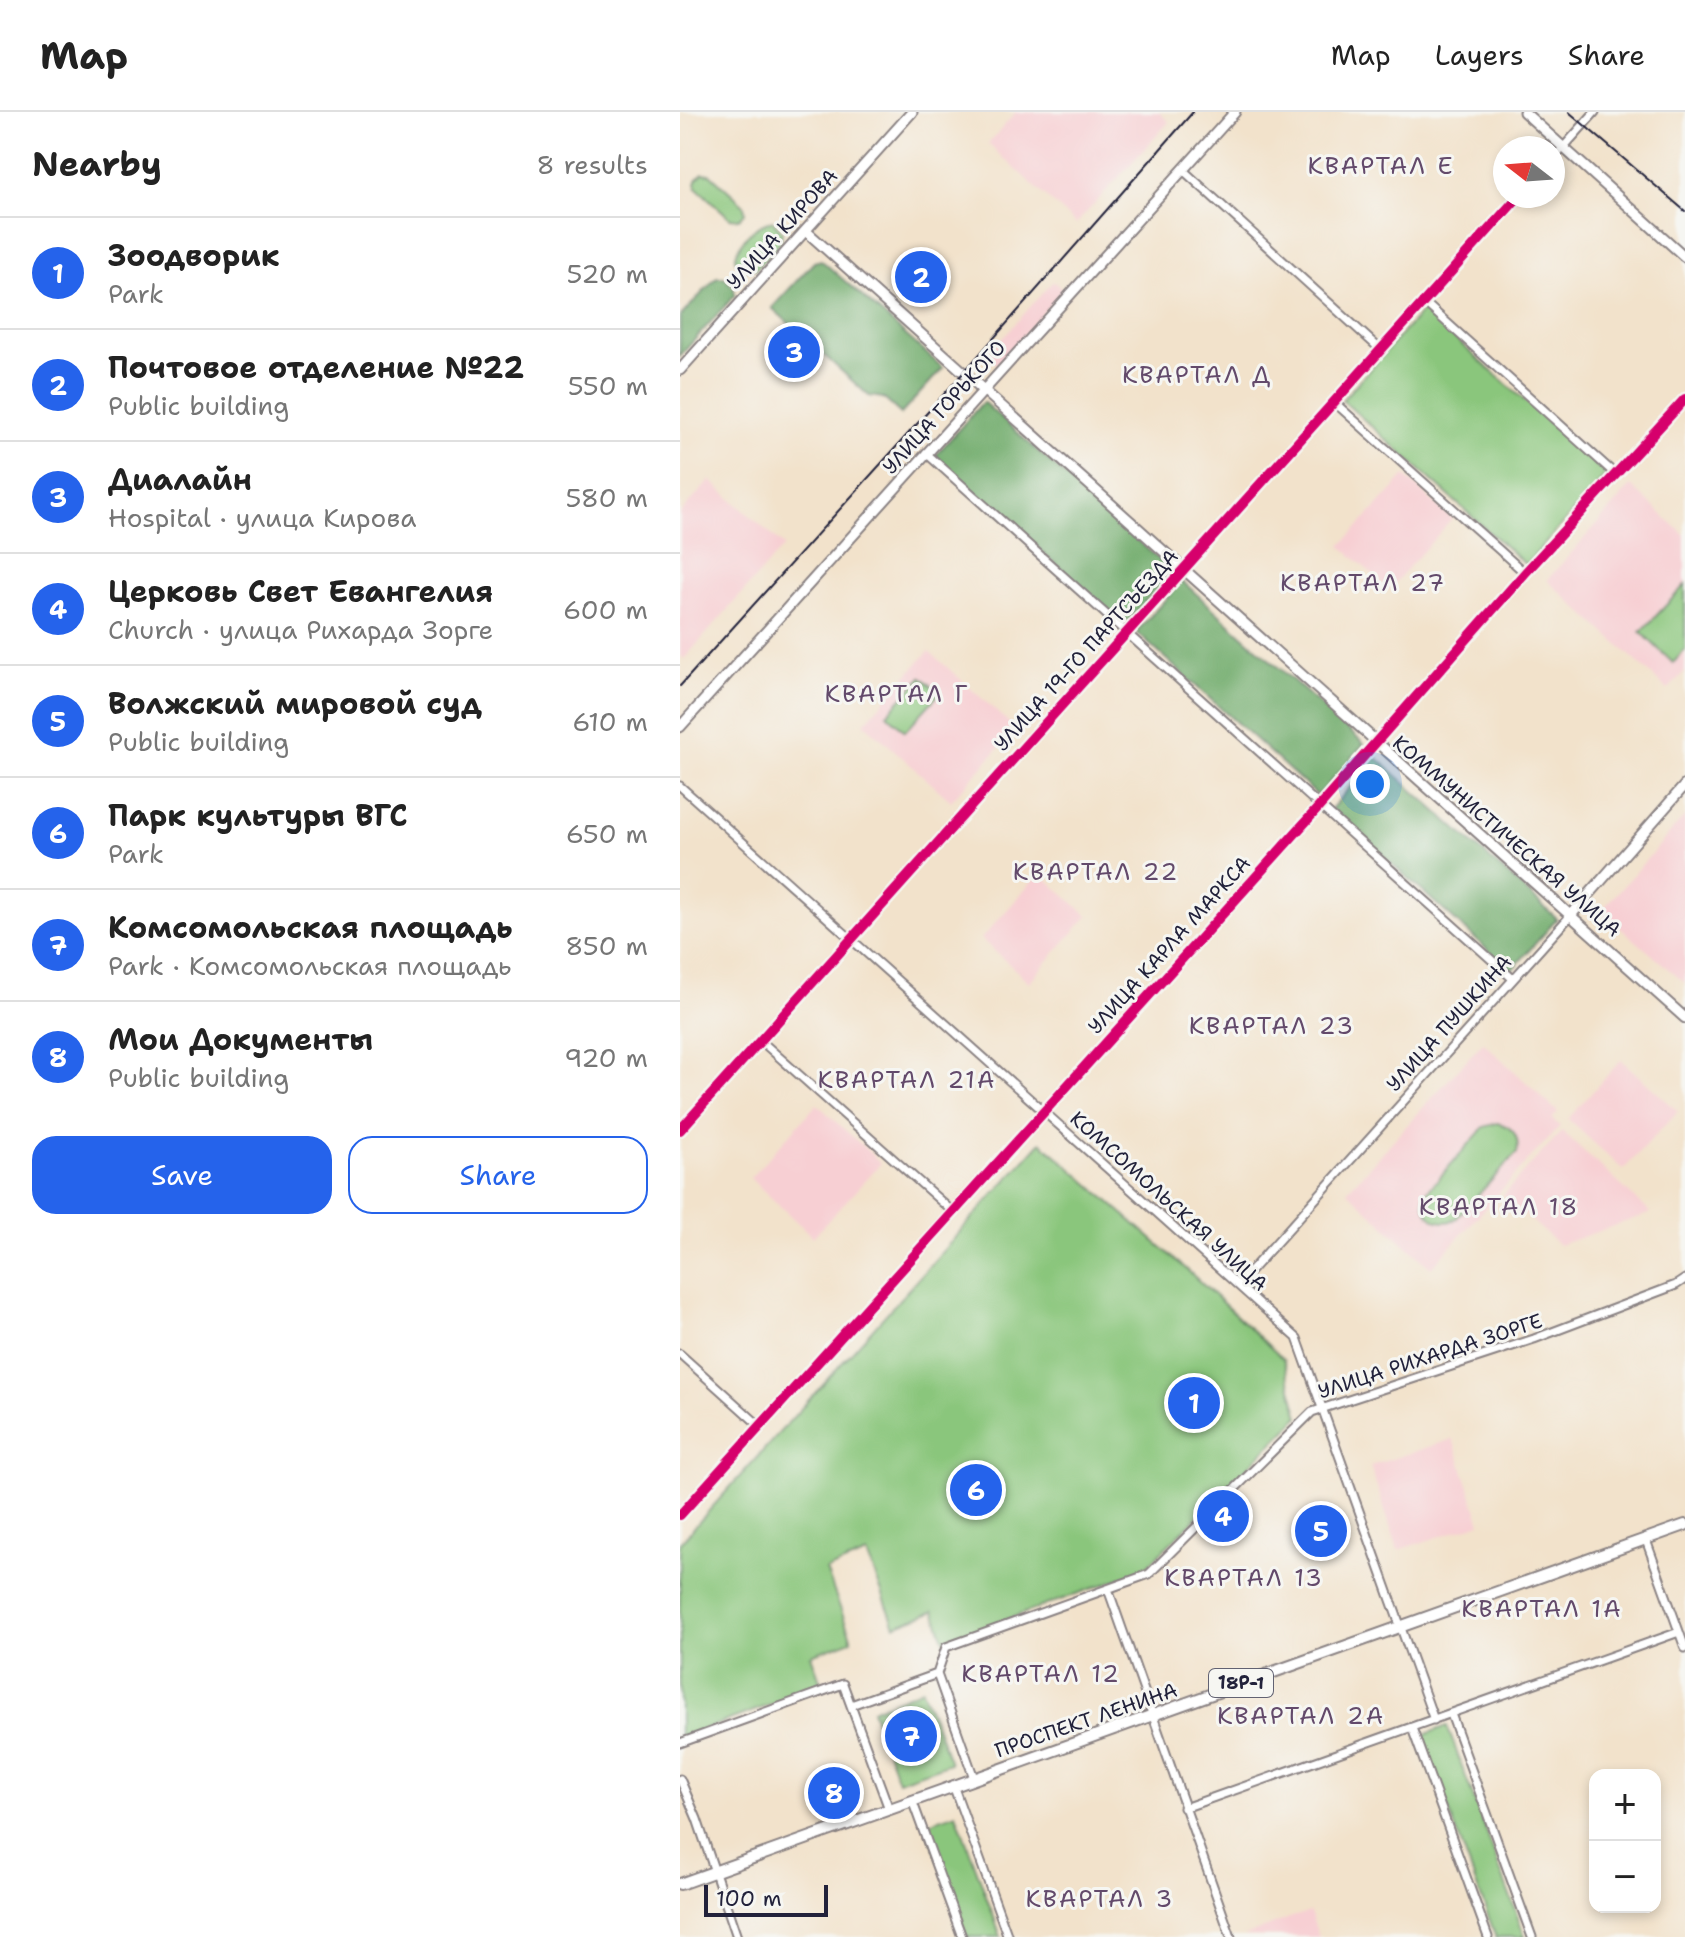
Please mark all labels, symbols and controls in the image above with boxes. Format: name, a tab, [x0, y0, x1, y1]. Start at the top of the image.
text: Map	[40, 30, 128, 81]
text: Map	[1331, 36, 1391, 74]
text: Layers	[1435, 36, 1524, 74]
text: Share	[1568, 36, 1645, 74]
north arrow	[1493, 136, 1565, 208]
text: Nearby	[32, 141, 162, 187]
text: 8 results	[536, 147, 648, 182]
district label: КВАРТАЛ Е	[1307, 150, 1455, 182]
street label: УЛИЦА КИРОВА	[721, 163, 843, 295]
text: Зоодворик	[108, 235, 280, 276]
pin: 2	[895, 247, 947, 307]
text: 1	[52, 256, 64, 291]
text: 520 m	[567, 256, 648, 291]
text: Park	[108, 276, 164, 311]
pin: 3	[768, 322, 820, 382]
street label: УЛИЦА ГОРЬКОГО	[877, 335, 1011, 479]
text: Почтовое отделение №22	[108, 347, 524, 388]
district label: КВАРТАЛ Д	[1122, 359, 1272, 391]
text: 2	[49, 368, 67, 403]
text: 550 m	[568, 368, 648, 403]
text: Public building	[108, 388, 289, 423]
text: Диалайн	[108, 459, 252, 500]
text: 3	[49, 480, 67, 515]
text: 580 m	[566, 480, 648, 515]
text: Hospital · улица Кирова	[108, 500, 416, 535]
street label: УЛИЦА 19-ГО ПАРТСЪЕЗДА	[988, 544, 1184, 756]
district label: КВАРТАЛ 27	[1280, 567, 1446, 599]
text: Церковь Свет Евангелия	[108, 571, 493, 612]
text: 4	[49, 592, 67, 627]
text: 600 m	[563, 592, 648, 627]
text: Church · улица Рихарда Зорге	[108, 612, 493, 647]
district label: КВАРТАЛ Г	[825, 678, 969, 710]
text: Волжский мировой суд	[108, 683, 482, 724]
text: 5	[50, 704, 66, 739]
text: 610 m	[572, 704, 648, 739]
text: Public building	[108, 724, 289, 759]
street label: КОММУНИСТИЧЕСКАЯ УЛИЦА	[1387, 730, 1627, 942]
your location	[1350, 764, 1390, 804]
text: Парк культуры ВГС	[108, 795, 408, 836]
text: 6	[49, 816, 67, 851]
text: 650 m	[566, 816, 648, 851]
text: Park	[108, 836, 164, 871]
street label: УЛИЦА КАРЛА МАРКСА	[1082, 851, 1256, 1039]
district label: КВАРТАЛ 22	[1013, 856, 1179, 888]
text: Комсомольская площадь	[108, 907, 512, 948]
text: 7	[49, 928, 67, 963]
text: 850 m	[565, 928, 648, 963]
text: Park · Комсомольская площадь	[108, 948, 511, 983]
street label: УЛИЦА ПУШКИНА	[1381, 949, 1517, 1097]
district label: КВАРТАЛ 23	[1189, 1010, 1355, 1042]
text: Мои Документы	[108, 1019, 373, 1060]
text: 8	[49, 1040, 67, 1075]
text: 920 m	[564, 1040, 648, 1075]
text: Public building	[108, 1060, 289, 1095]
district label: КВАРТАЛ 21А	[817, 1064, 997, 1096]
street label: КОМСОМОЛЬСКАЯ УЛИЦА	[1065, 1105, 1273, 1297]
button: Save	[32, 1136, 332, 1214]
button: Share	[348, 1136, 648, 1214]
district label: КВАРТАЛ 18	[1419, 1191, 1579, 1223]
street label: УЛИЦА РИХАРДА ЗОРГЕ	[1315, 1307, 1545, 1405]
pin: 1	[1168, 1373, 1220, 1433]
pin: 6	[950, 1460, 1002, 1520]
pin: 4	[1197, 1486, 1249, 1546]
pin: 5	[1295, 1501, 1347, 1561]
district label: КВАРТАЛ 13	[1164, 1562, 1324, 1594]
district label: КВАРТАЛ 1А	[1461, 1593, 1623, 1625]
district label: КВАРТАЛ 12	[961, 1658, 1121, 1690]
road number: 18Р-1	[1209, 1669, 1273, 1697]
street label: ПРОСПЕКТ ЛЕНИНА	[991, 1677, 1181, 1763]
district label: КВАРТАЛ 2А	[1217, 1700, 1385, 1732]
pin: 7	[885, 1706, 937, 1766]
pin: 8	[808, 1763, 860, 1823]
map controls	[1589, 1769, 1661, 1913]
button: +	[1589, 1769, 1661, 1841]
button: −	[1589, 1841, 1661, 1913]
scale bar	[704, 1881, 828, 1917]
district label: КВАРТАЛ 3	[1026, 1883, 1174, 1915]
text: 100 m	[716, 1884, 782, 1913]

